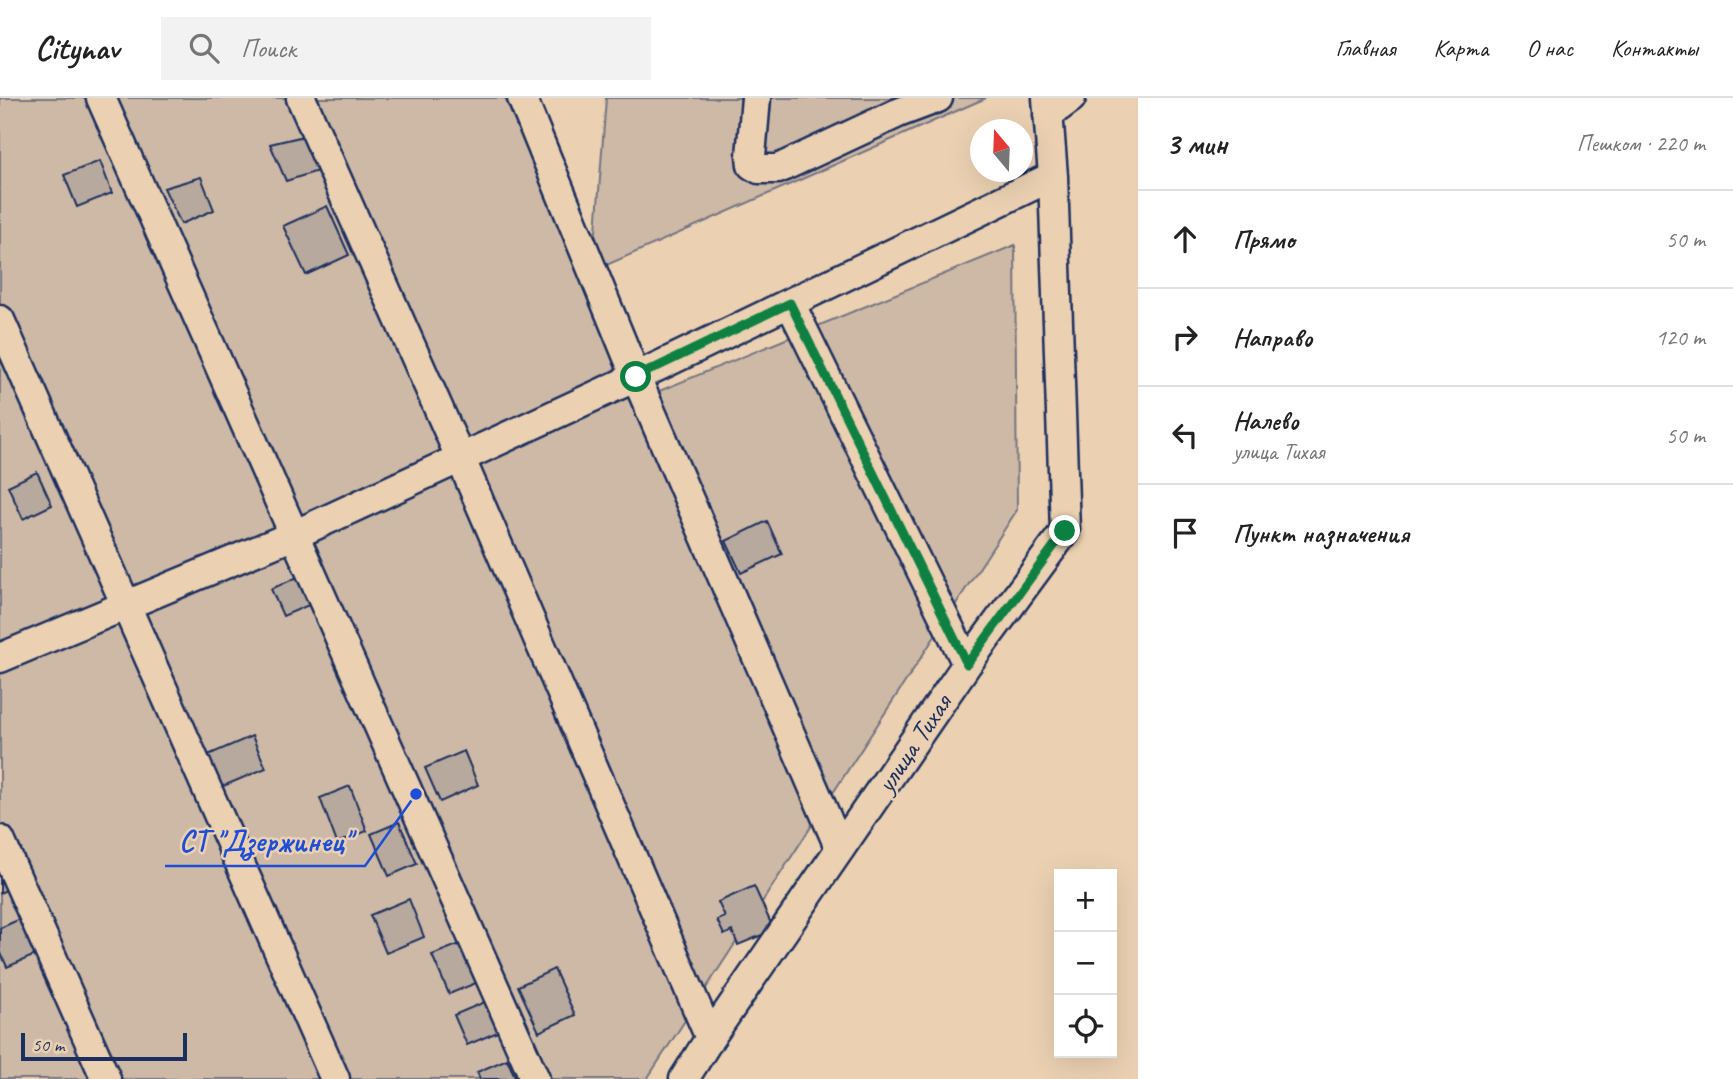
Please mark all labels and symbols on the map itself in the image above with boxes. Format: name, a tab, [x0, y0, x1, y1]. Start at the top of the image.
north arrow	[970, 119, 1033, 182]
route start	[620, 361, 651, 392]
route end	[1049, 515, 1080, 546]
street label: улица Тихая	[867, 685, 960, 801]
callout: СТ "Дзержинец"	[165, 815, 365, 866]
text: СТ "Дзержинец"	[179, 822, 358, 861]
scale bar	[21, 1030, 187, 1062]

